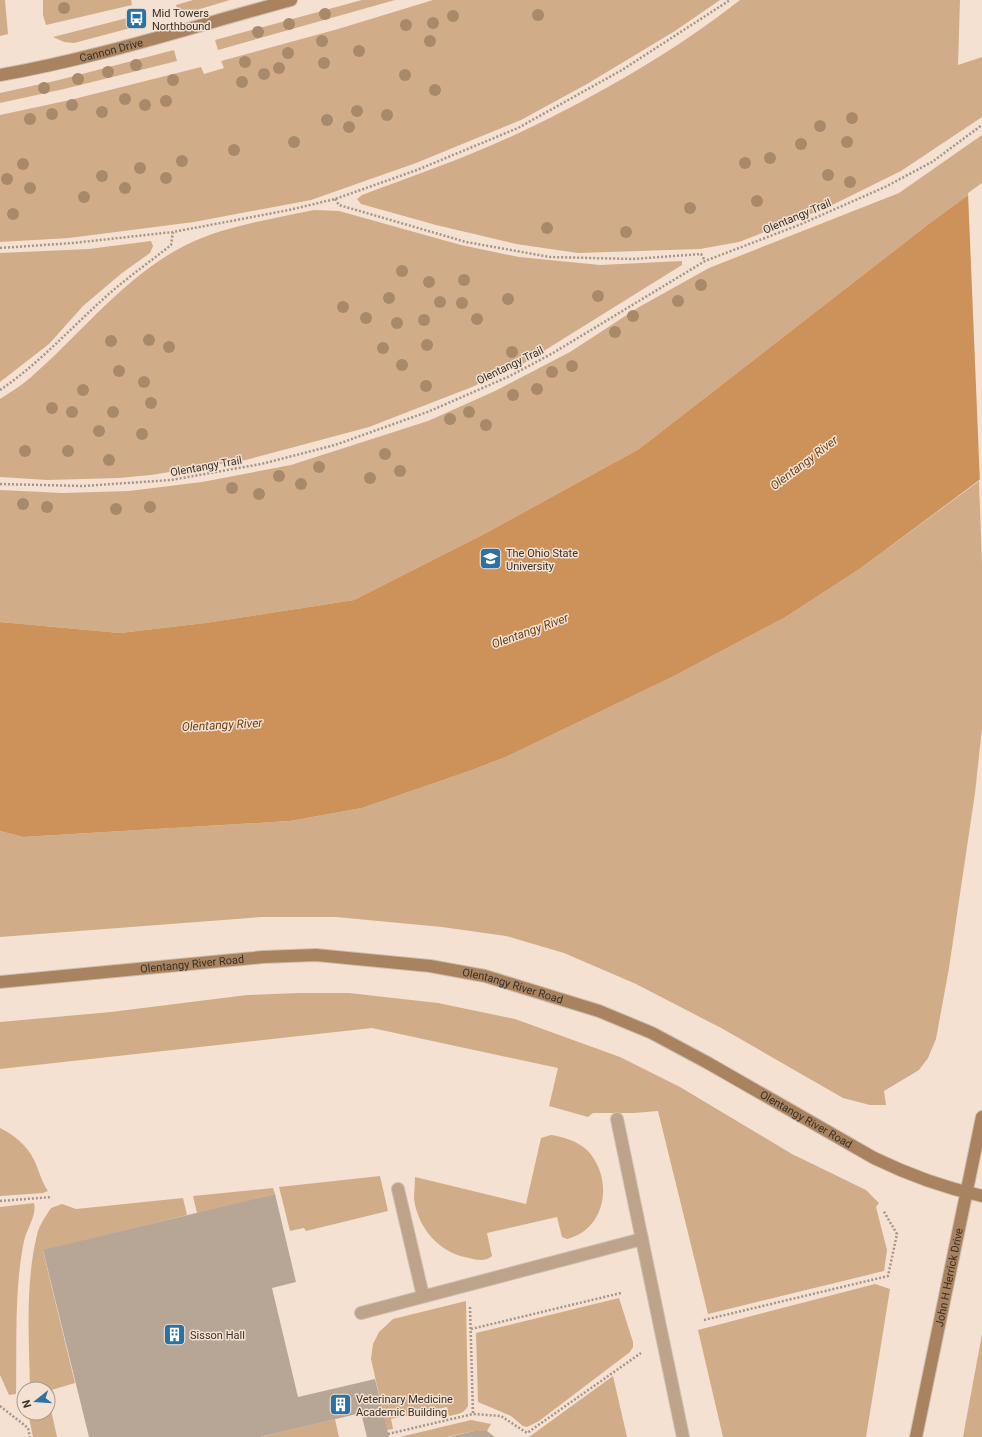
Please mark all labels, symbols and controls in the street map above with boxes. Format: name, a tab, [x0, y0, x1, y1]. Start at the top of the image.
bus stop icon: Mid Towers Northbound	[124, 6, 150, 32]
place label: Mid Towers Northbound	[152, 7, 211, 33]
street label: Cannon Drive	[78, 36, 145, 65]
street label: Olentangy Trail	[761, 196, 833, 237]
street label: Olentangy Trail	[475, 344, 546, 387]
water label: Olentangy River	[768, 433, 841, 493]
street label: Olentangy Trail	[169, 454, 243, 479]
school or university icon: The Ohio State University	[478, 546, 504, 572]
place label: The Ohio State University	[506, 547, 578, 573]
water label: Olentangy River	[490, 610, 571, 651]
water label: Olentangy River	[181, 716, 264, 734]
street label: Olentangy River Road	[140, 953, 245, 976]
street label: Olentangy River Road	[461, 966, 565, 1007]
street label: Olentangy River Road	[757, 1088, 854, 1151]
street label: John H Herrick Drive	[933, 1227, 966, 1328]
building icon: Sisson Hall	[161, 1322, 187, 1348]
place label: Sisson Hall	[190, 1329, 245, 1342]
north arrow	[16, 1381, 56, 1421]
building icon: Veterinary Medicine Academic Building	[328, 1392, 354, 1418]
place label: Veterinary Medicine Academic Building	[356, 1393, 453, 1419]
text: N	[19, 1398, 34, 1409]

